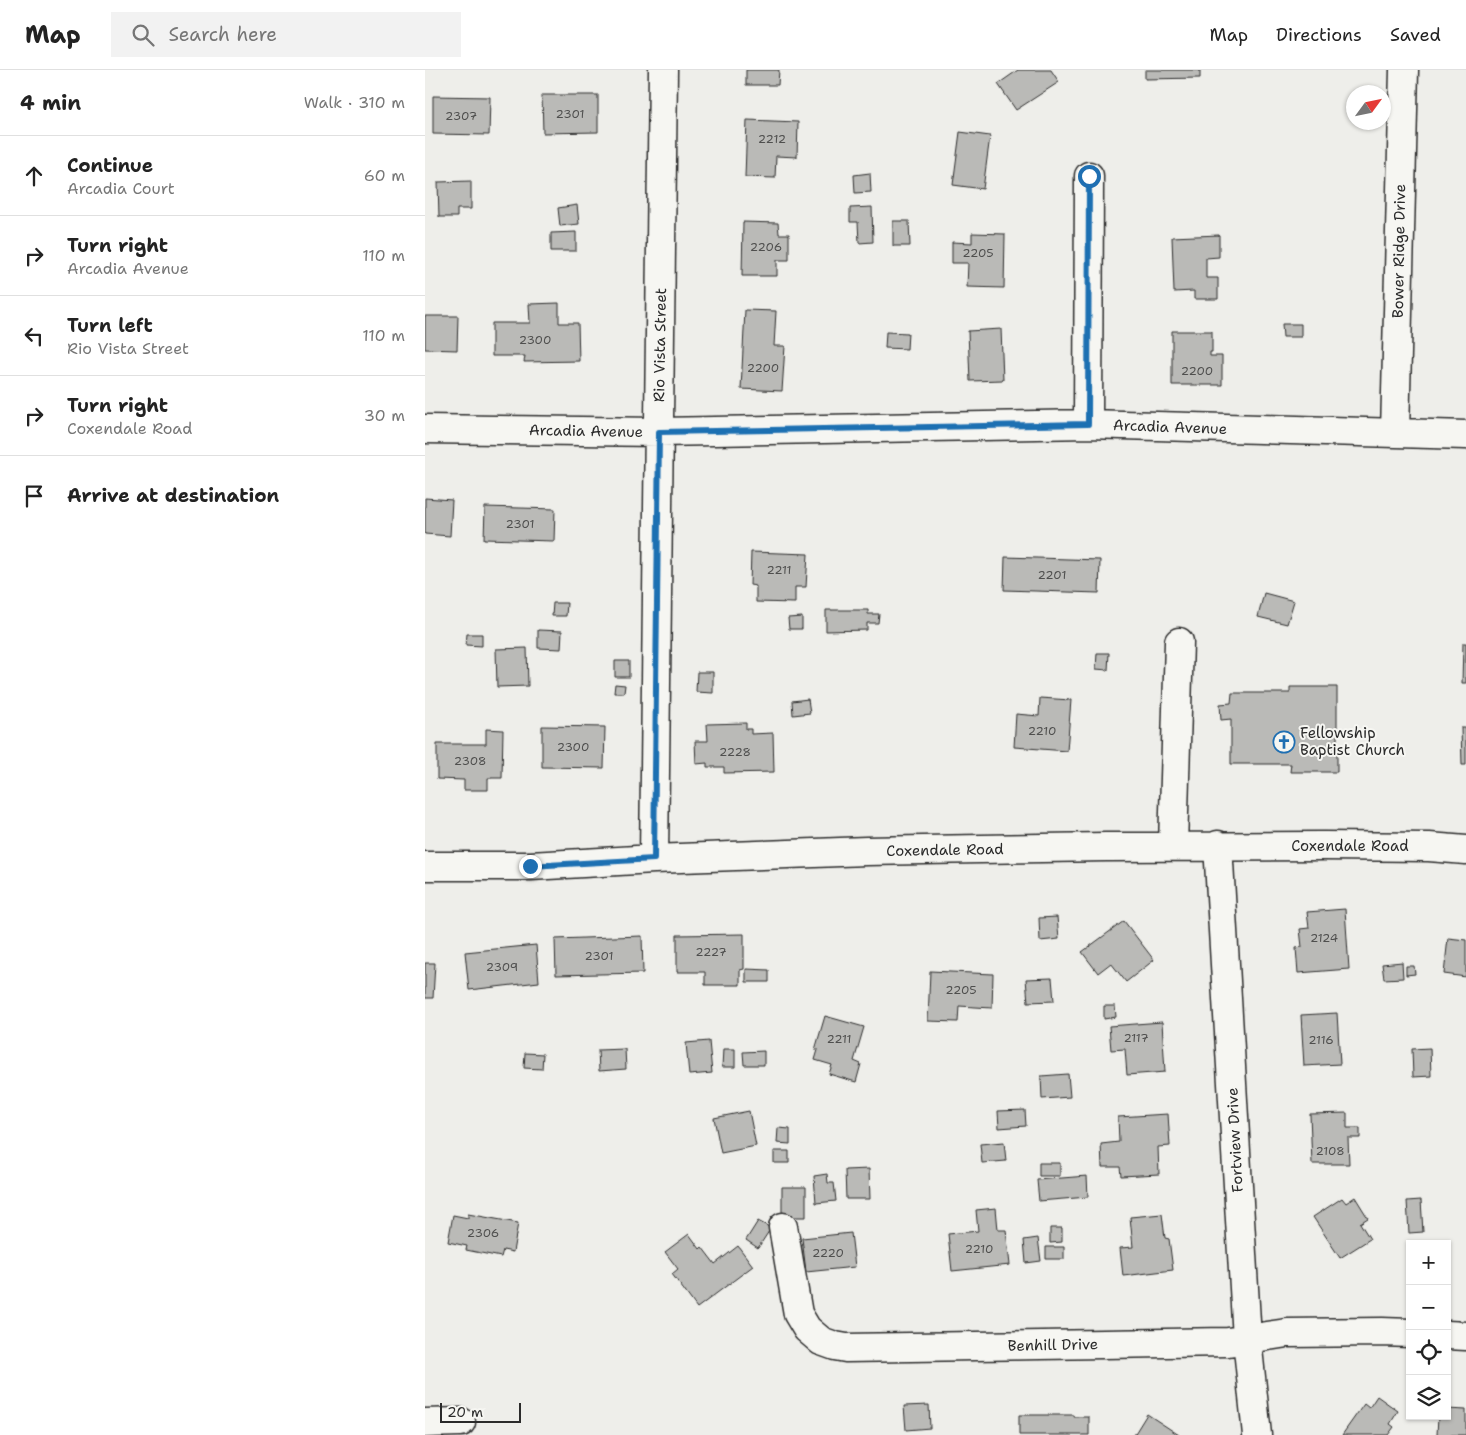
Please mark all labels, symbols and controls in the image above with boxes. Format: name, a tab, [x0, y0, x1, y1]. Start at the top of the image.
search box	[111, 12, 461, 57]
text: Map	[25, 19, 81, 51]
icon: search	[129, 21, 157, 49]
text: Search here	[169, 22, 277, 47]
text: Map	[1210, 23, 1248, 47]
text: Directions	[1276, 23, 1362, 47]
text: Saved	[1390, 23, 1441, 47]
north arrow	[1346, 85, 1391, 130]
text: 4 min	[20, 89, 81, 117]
text: Walk · 310 m	[304, 92, 405, 113]
house number: 2301	[555, 106, 585, 122]
house number: 2307	[445, 108, 477, 124]
house number: 2212	[758, 131, 786, 147]
text: Continue	[67, 153, 153, 178]
icon: ahead	[20, 162, 48, 190]
text: 60 m	[364, 165, 405, 186]
route start	[1078, 165, 1101, 188]
text: Arcadia Court	[67, 178, 175, 199]
street label: Bower Ridge Drive	[1388, 184, 1410, 318]
text: Turn right	[67, 233, 168, 258]
house number: 2206	[750, 239, 782, 255]
icon: right	[20, 242, 48, 270]
text: 110 m	[362, 245, 405, 266]
house number: 2205	[962, 245, 994, 261]
text: Arcadia Avenue	[67, 258, 189, 279]
street label: Rio Vista Street	[649, 288, 671, 402]
text: Turn left	[67, 313, 153, 338]
icon: left	[20, 322, 48, 350]
text: 110 m	[362, 325, 405, 346]
house number: 2300	[519, 332, 551, 348]
text: Rio Vista Street	[67, 338, 189, 359]
house number: 2200	[747, 360, 779, 376]
house number: 2200	[1181, 363, 1213, 379]
text: Turn right	[67, 393, 168, 418]
icon: right	[20, 402, 48, 430]
text: 30 m	[364, 405, 405, 426]
street label: Arcadia Avenue	[1113, 415, 1227, 439]
text: Coxendale Road	[67, 418, 192, 439]
street label: Arcadia Avenue	[529, 420, 643, 442]
icon: arrive	[20, 482, 48, 510]
text: Arrive at destination	[67, 483, 279, 508]
house number: 2301	[505, 516, 535, 532]
house number: 2211	[766, 562, 792, 578]
house number: 2201	[1038, 567, 1066, 583]
house number: 2210	[1028, 723, 1056, 739]
place label: Fellowship Baptist Church	[1300, 723, 1405, 760]
church icon: Fellowship Baptist Church	[1272, 730, 1296, 754]
house number: 2300	[557, 739, 589, 755]
house number: 2228	[719, 744, 751, 760]
house number: 2308	[454, 753, 486, 769]
street label: Coxendale Road	[1291, 836, 1409, 856]
street label: Coxendale Road	[886, 839, 1004, 861]
route end	[519, 855, 542, 878]
house number: 2124	[1310, 930, 1338, 946]
house number: 2227	[695, 944, 727, 960]
house number: 2301	[584, 948, 614, 964]
house number: 2309	[486, 959, 518, 975]
house number: 2205	[945, 982, 977, 998]
house number: 2117	[1123, 1030, 1149, 1046]
house number: 2211	[826, 1031, 852, 1047]
house number: 2116	[1308, 1032, 1334, 1048]
street label: Fortview Drive	[1222, 1087, 1248, 1193]
house number: 2108	[1315, 1143, 1345, 1159]
house number: 2306	[467, 1225, 499, 1241]
map controls	[1406, 1240, 1451, 1420]
button: +	[1406, 1240, 1451, 1285]
house number: 2210	[965, 1241, 993, 1257]
house number: 2220	[812, 1245, 844, 1261]
button: −	[1406, 1285, 1451, 1330]
button: locate	[1406, 1330, 1451, 1375]
street label: Benhill Drive	[1008, 1334, 1098, 1356]
button: layers	[1406, 1375, 1451, 1420]
scale bar	[440, 1400, 521, 1423]
text: 20 m	[447, 1403, 483, 1421]

